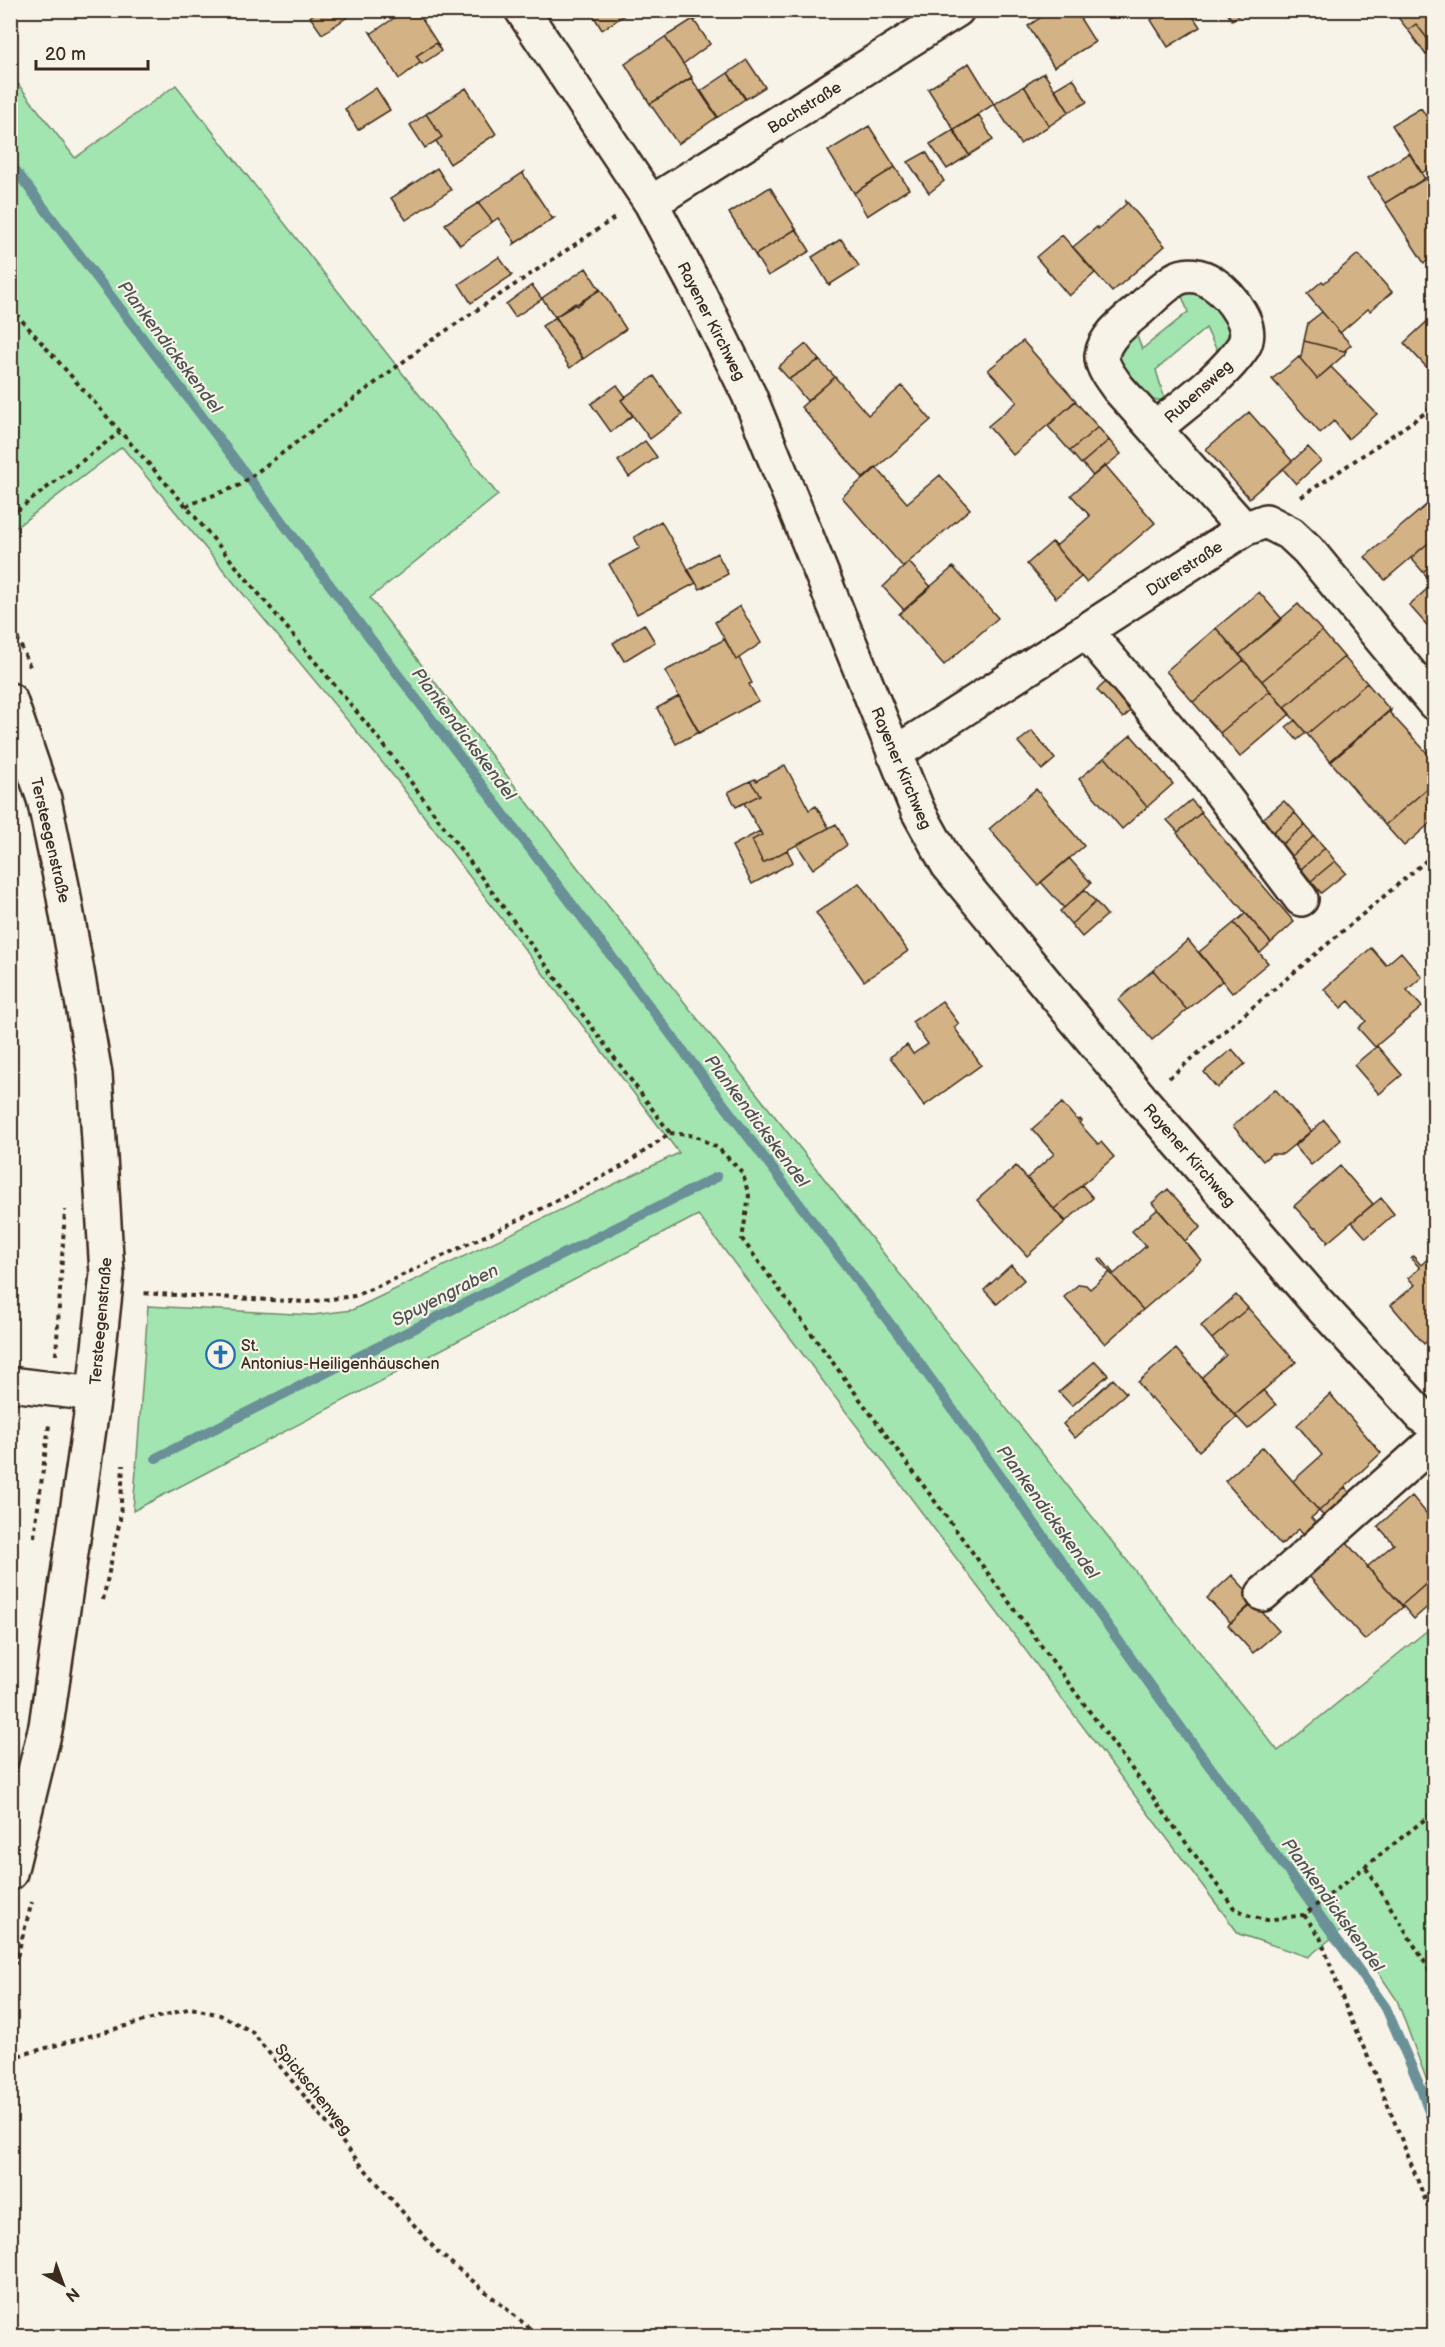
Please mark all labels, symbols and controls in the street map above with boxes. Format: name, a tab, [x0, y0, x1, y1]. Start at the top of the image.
scale bar	[36, 33, 148, 71]
text: 20 m	[45, 44, 86, 65]
street label: Bachstraße	[765, 78, 846, 138]
street label: Rayener Kirchweg	[672, 259, 749, 384]
water label: Plankendickskendel	[113, 277, 227, 418]
street label: Rubensweg	[1161, 357, 1237, 428]
street label: Dürerstraße	[1143, 537, 1227, 601]
water label: Plankendickskendel	[407, 664, 521, 805]
street label: Rayener Kirchweg	[866, 705, 935, 833]
street label: Tersteegenstraße	[26, 776, 73, 905]
water label: Plankendickskendel	[700, 1051, 814, 1192]
street label: Rayener Kirchweg	[1139, 1100, 1239, 1212]
street label: Tersteegenstraße	[86, 1256, 117, 1386]
water label: Spuyengraben	[388, 1260, 502, 1331]
place label: St. Antonius-Heiligenhäuschen	[241, 1337, 439, 1374]
church icon: St. Antonius-Heiligenhäuschen	[204, 1338, 236, 1370]
water label: Plankendickskendel	[992, 1441, 1104, 1584]
water label: Plankendickskendel	[1277, 1834, 1389, 1977]
street label: Spickschenweg	[270, 2040, 355, 2139]
north arrow	[33, 2254, 93, 2314]
text: N	[61, 2283, 83, 2305]

